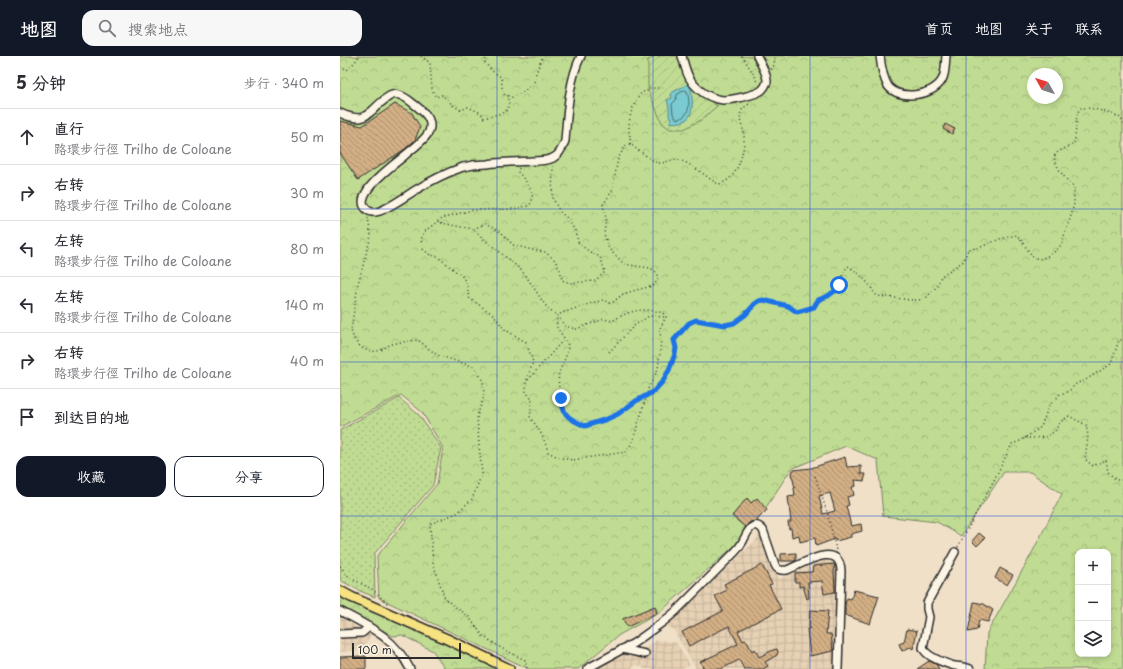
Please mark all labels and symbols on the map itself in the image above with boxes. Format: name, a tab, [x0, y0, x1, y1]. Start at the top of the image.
north arrow	[1027, 68, 1063, 104]
route start	[830, 276, 848, 294]
route end	[552, 389, 570, 407]
scale bar	[352, 641, 461, 660]

